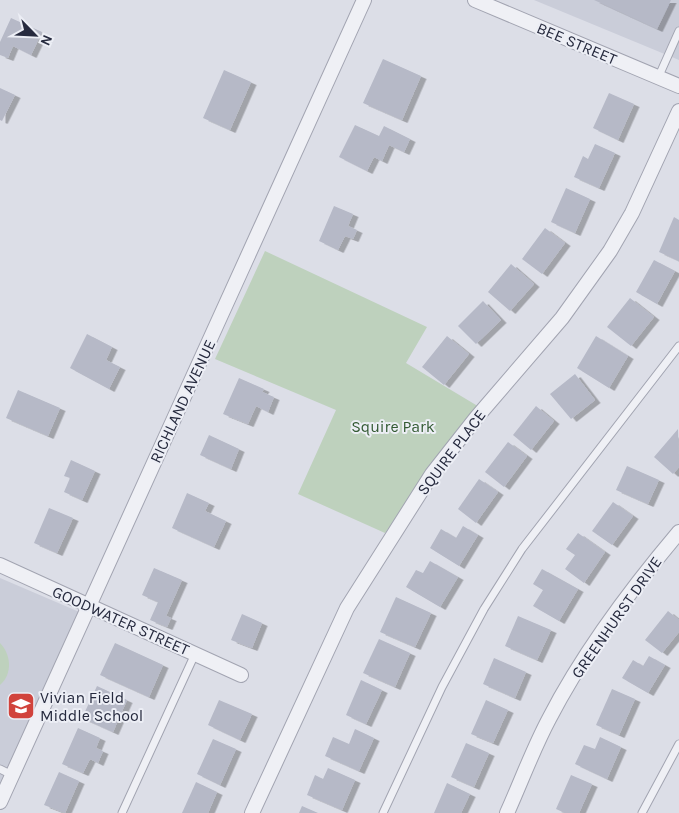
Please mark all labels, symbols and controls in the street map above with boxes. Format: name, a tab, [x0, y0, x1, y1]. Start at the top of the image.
north arrow	[10, 10, 60, 60]
street label: BEE STREET	[534, 18, 620, 69]
text: N	[37, 32, 56, 48]
street label: RICHLAND AVENUE	[146, 337, 219, 466]
street label: SQUIRE PLACE	[413, 406, 490, 499]
park label: Squire Park	[351, 417, 435, 436]
street label: GREENHURST DRIVE	[567, 553, 666, 682]
street label: GOODWATER STREET	[49, 582, 192, 659]
place label: Vivian Field Middle School	[40, 688, 143, 725]
school or university icon: Vivian Field Middle School	[6, 691, 36, 721]

